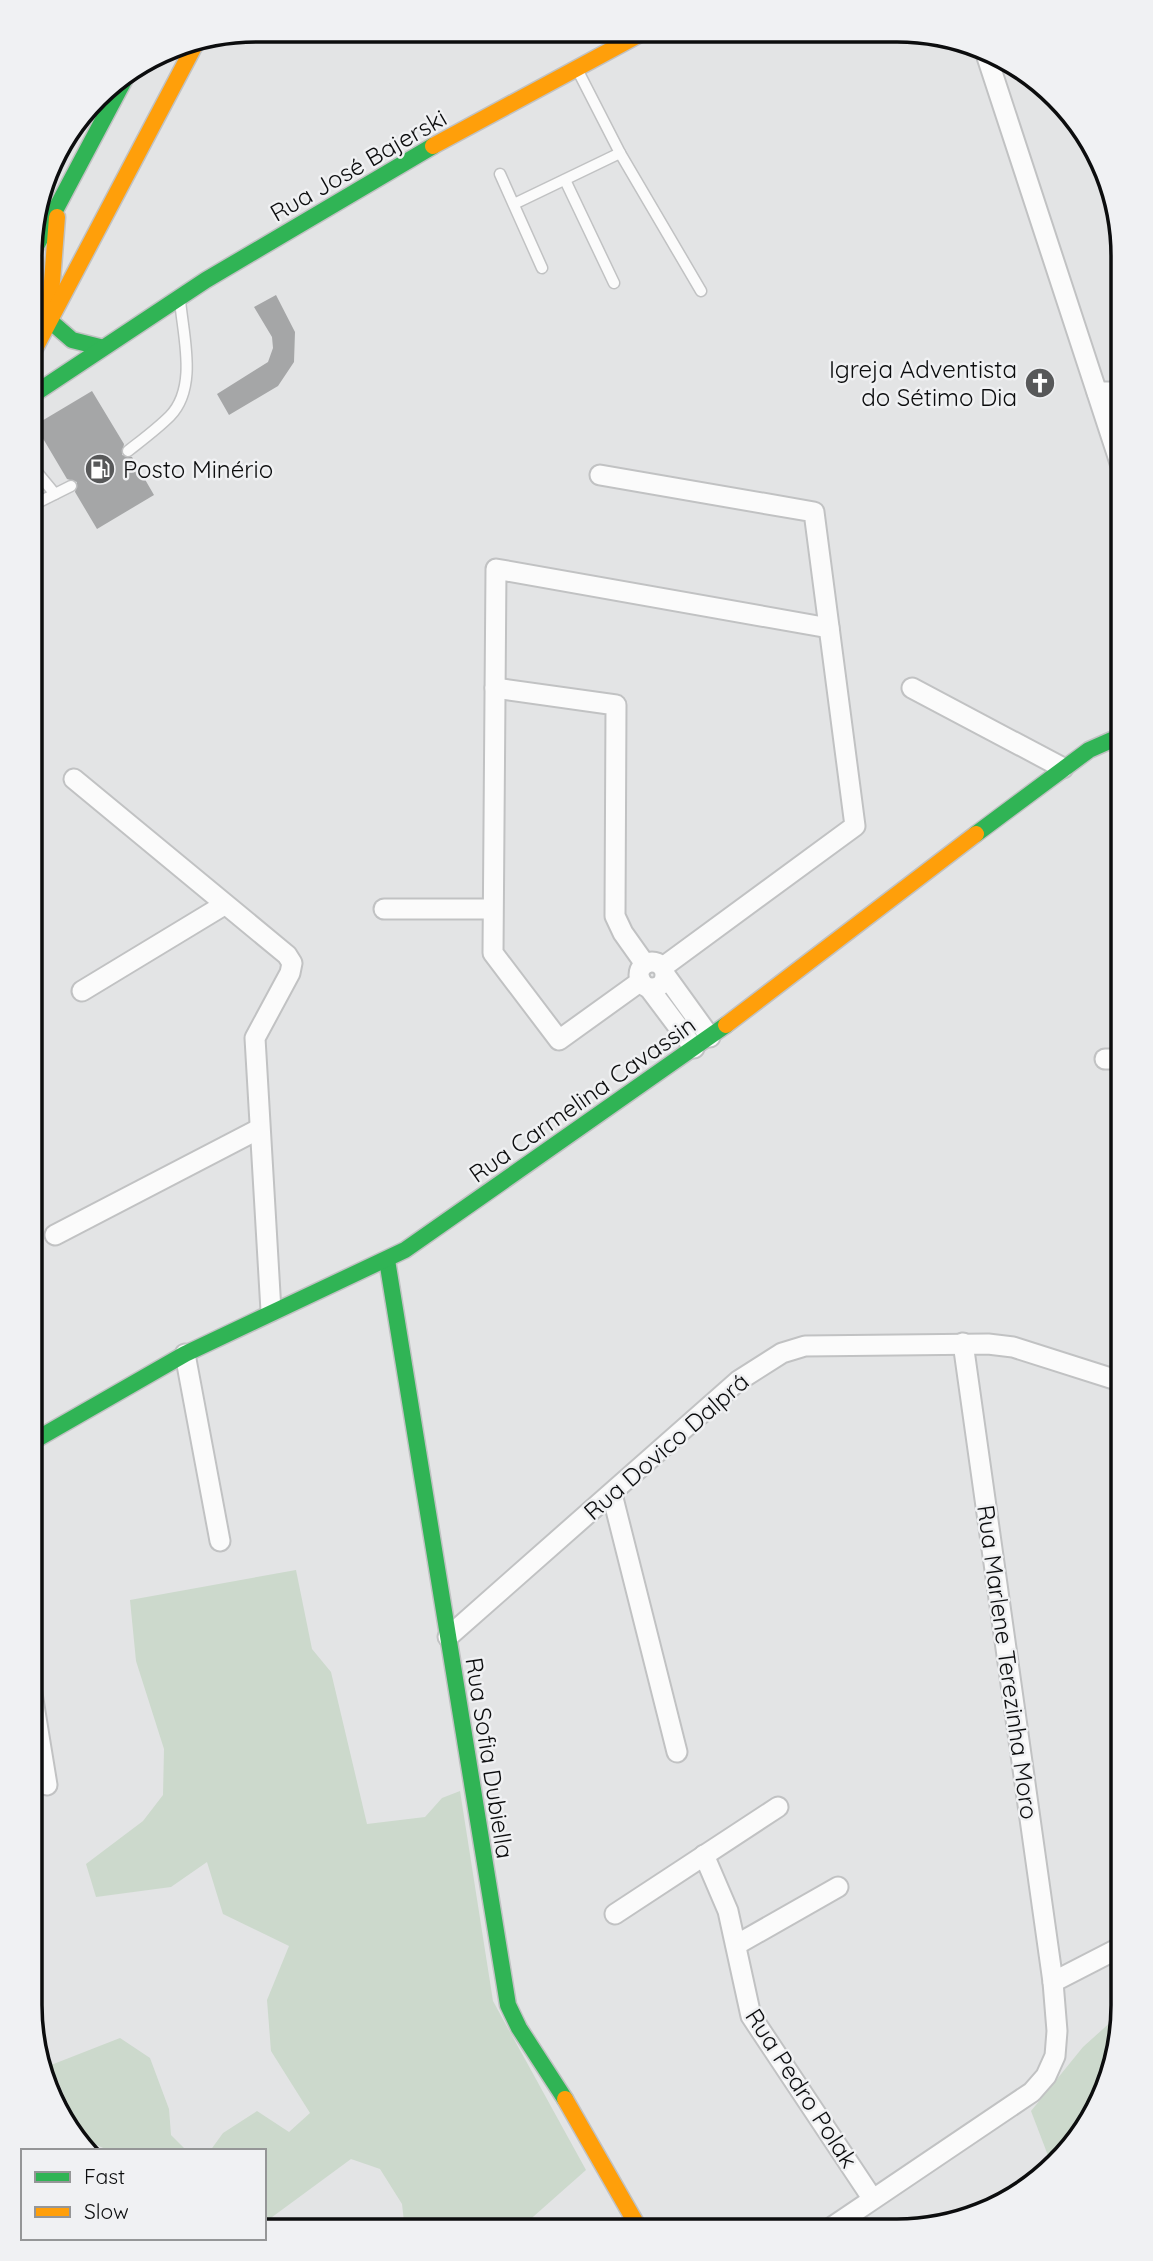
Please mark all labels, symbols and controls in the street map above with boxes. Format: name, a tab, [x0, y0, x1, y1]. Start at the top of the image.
street label: Rua José Bajerski	[264, 102, 452, 228]
place label: Igreja Adventista do Sétimo Dia	[829, 354, 1017, 412]
church icon: Igreja Adventista do Sétimo Dia	[1023, 366, 1057, 400]
fuel station icon: Posto Minério	[83, 452, 117, 486]
place label: Posto Minério	[123, 454, 273, 484]
street label: Rua Carmelina Cavassin	[463, 1009, 701, 1189]
street label: Rua Dovico Dalprá	[577, 1366, 755, 1526]
street label: Rua Marlene Terezinha Moro	[971, 1503, 1045, 1821]
street label: Rua Sofia Dubiella	[459, 1655, 521, 1861]
street label: Rua Pedro Polak	[739, 2003, 865, 2173]
legend	[21, 2149, 266, 2240]
text: Fast	[84, 2163, 125, 2189]
text: Slow	[84, 2198, 129, 2224]

